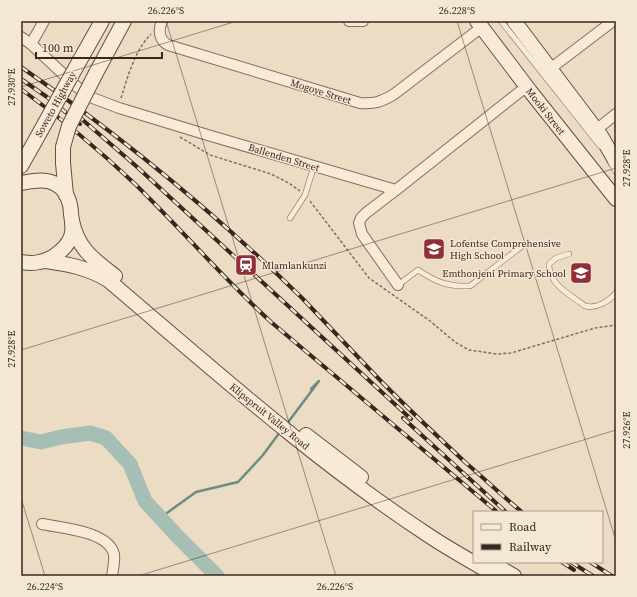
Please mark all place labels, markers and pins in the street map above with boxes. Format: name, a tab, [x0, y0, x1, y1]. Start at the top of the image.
school or university icon: Lofentse Comprehensive High School	[421, 236, 447, 262]
place label: Lofentse Comprehensive High School	[450, 237, 561, 262]
station icon: Mlamlankunzi	[233, 252, 259, 278]
place label: Mlamlankunzi	[262, 259, 327, 272]
school or university icon: Emthonjeni Primary School	[568, 260, 594, 286]
place label: Emthonjeni Primary School	[442, 267, 566, 280]

